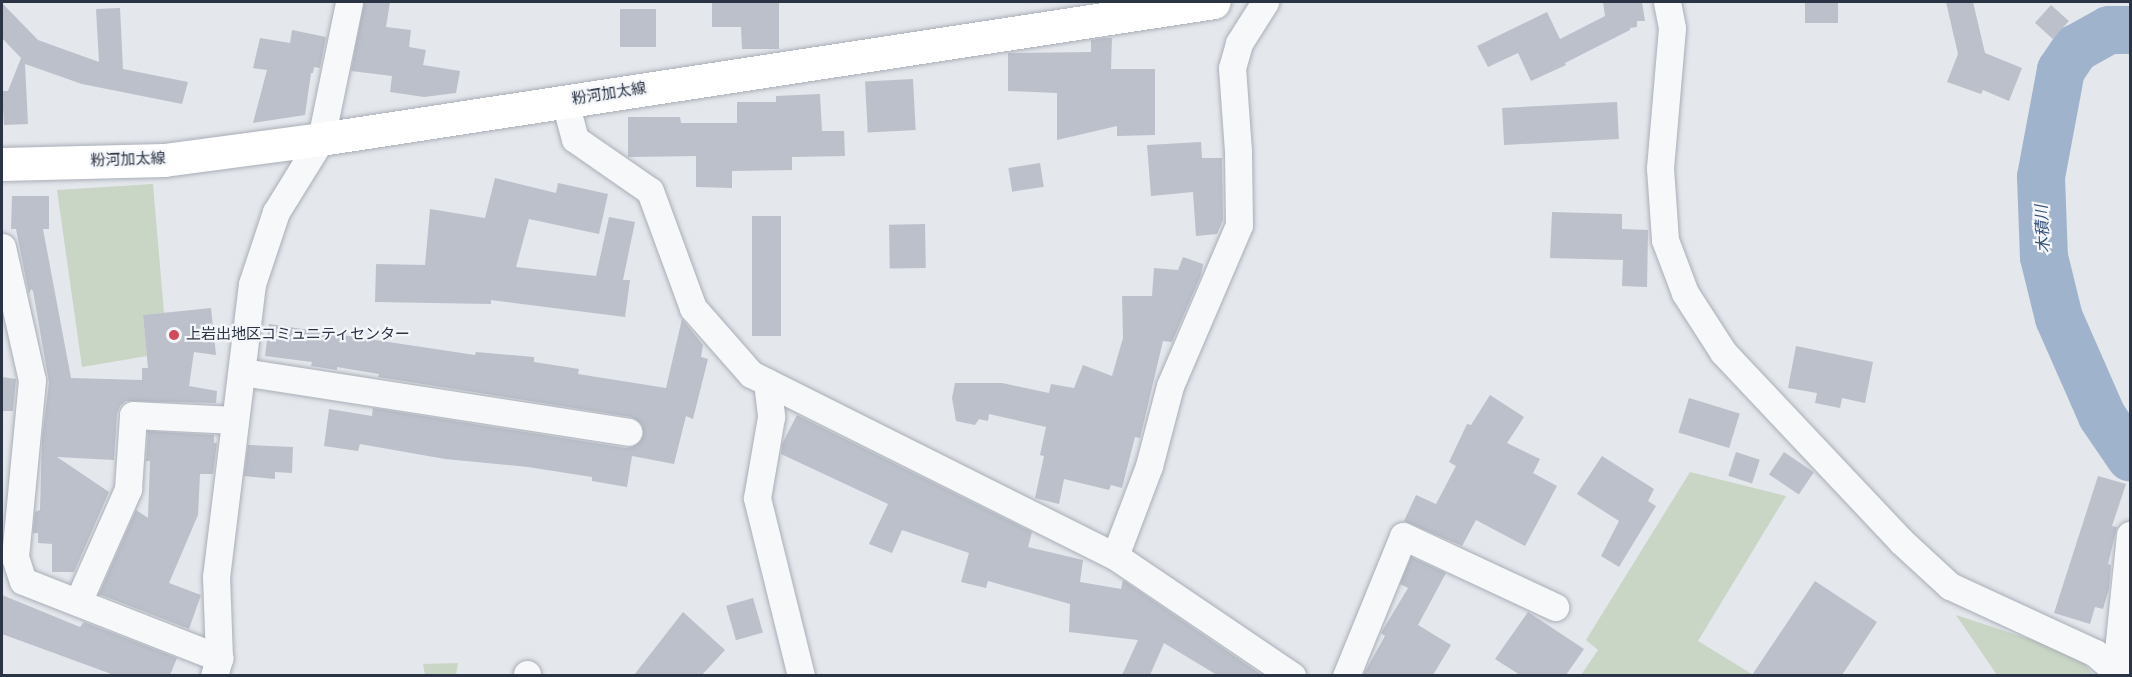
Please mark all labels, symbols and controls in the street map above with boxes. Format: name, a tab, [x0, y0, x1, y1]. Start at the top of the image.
street label: 粉河加太線	[571, 79, 647, 109]
street label: 粉河加太線	[90, 150, 166, 170]
water label: 木積川	[2032, 205, 2054, 253]
place label: 上岩出地区コミュニティセンター	[186, 326, 411, 344]
marker: 上岩出地区コミュニティセンター	[167, 328, 181, 342]

